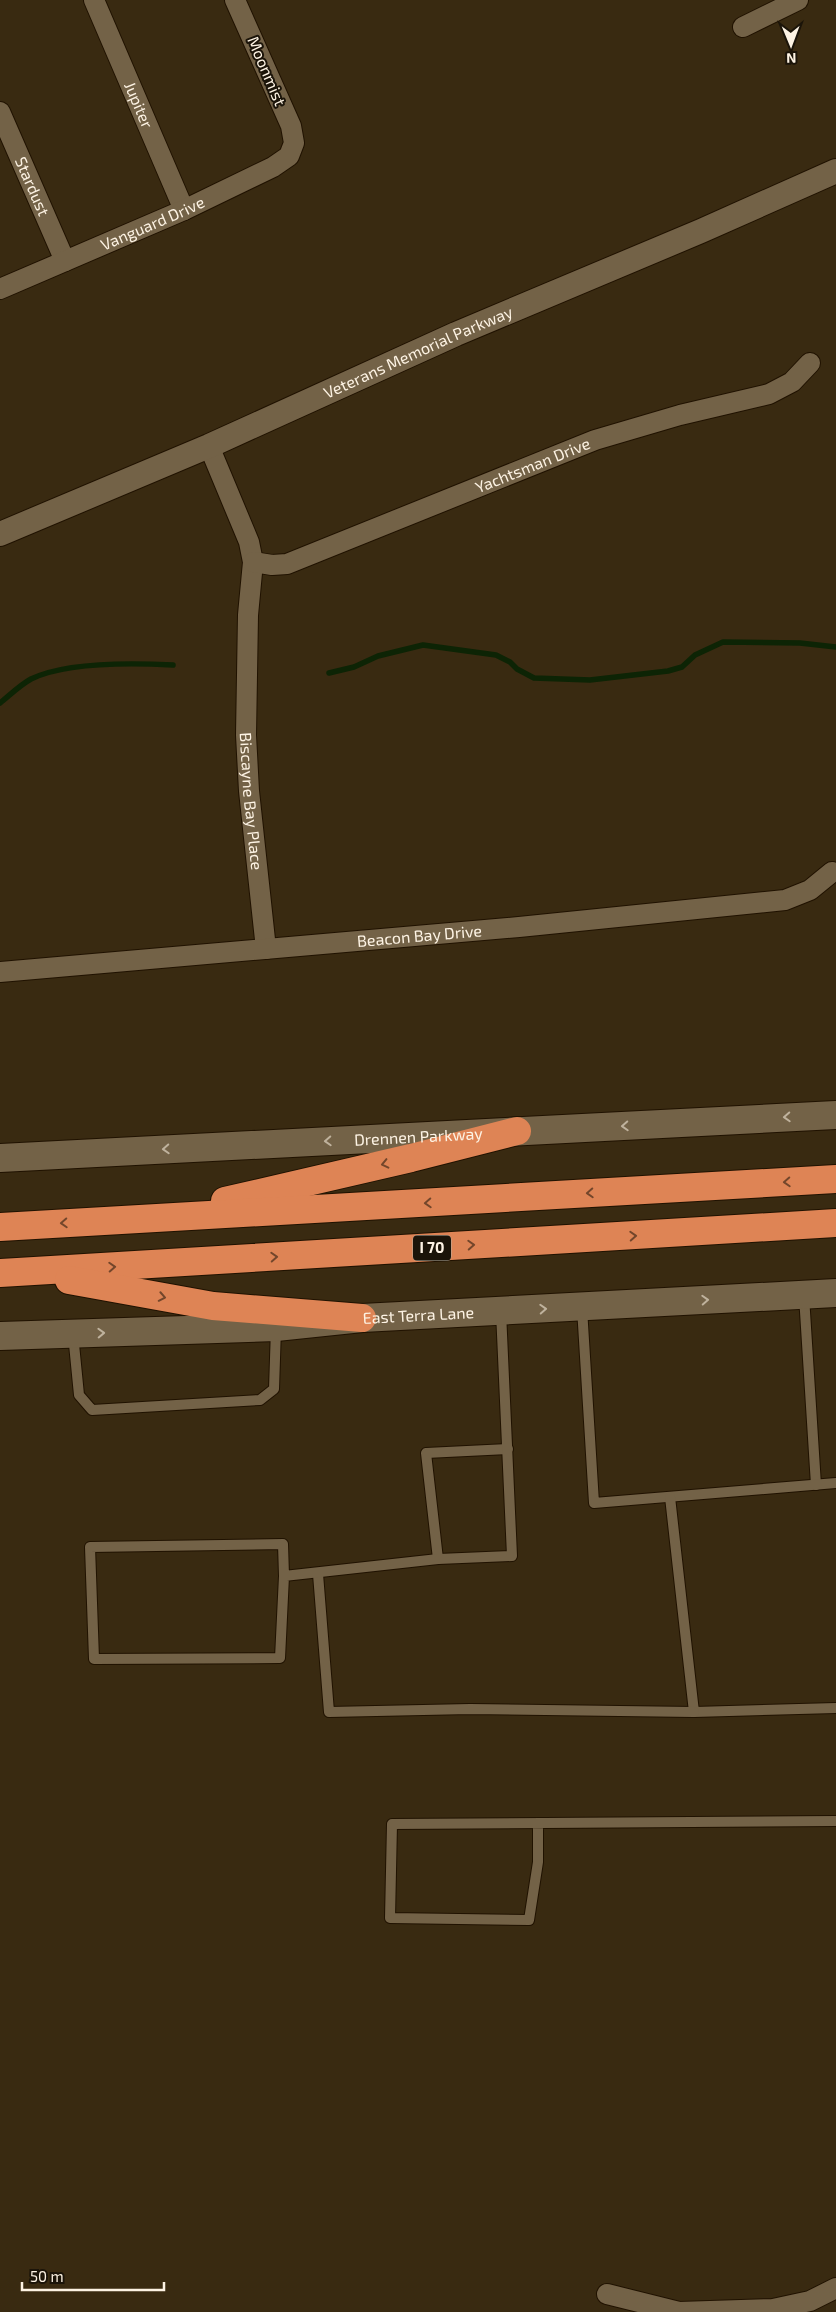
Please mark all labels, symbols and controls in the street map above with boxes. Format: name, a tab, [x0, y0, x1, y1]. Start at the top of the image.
north arrow	[766, 20, 816, 70]
street label: Moonmist	[244, 33, 291, 108]
text: N	[786, 50, 796, 67]
street label: Jupiter	[121, 78, 158, 131]
street label: Stardust	[12, 154, 54, 219]
street label: Vanguard Drive	[97, 192, 207, 254]
street label: Veterans Memorial Parkway	[320, 301, 516, 402]
street label: Yachtsman Drive	[472, 433, 593, 496]
street label: Biscayne Bay Place	[237, 732, 267, 871]
street label: Beacon Bay Drive	[356, 920, 483, 950]
one-way arrow	[783, 1112, 791, 1123]
one-way arrow	[621, 1120, 629, 1131]
street label: Drennen Parkway	[354, 1123, 484, 1149]
one-way arrow	[324, 1135, 332, 1146]
one-way arrow	[162, 1144, 170, 1155]
one-way arrow	[380, 1159, 389, 1169]
one-way arrow	[783, 1177, 791, 1188]
one-way arrow	[586, 1188, 594, 1199]
one-way arrow	[424, 1197, 432, 1208]
one-way arrow	[60, 1218, 68, 1229]
one-way arrow	[629, 1230, 637, 1241]
road number: I 70	[413, 1236, 451, 1260]
one-way arrow	[467, 1240, 475, 1251]
one-way arrow	[270, 1252, 278, 1263]
one-way arrow	[108, 1262, 116, 1273]
one-way arrow	[158, 1291, 166, 1302]
one-way arrow	[701, 1295, 709, 1306]
street label: East Terra Lane	[362, 1302, 474, 1327]
one-way arrow	[539, 1303, 547, 1314]
one-way arrow	[97, 1328, 105, 1339]
scale bar	[22, 2260, 165, 2292]
text: 50 m	[30, 2267, 64, 2285]

